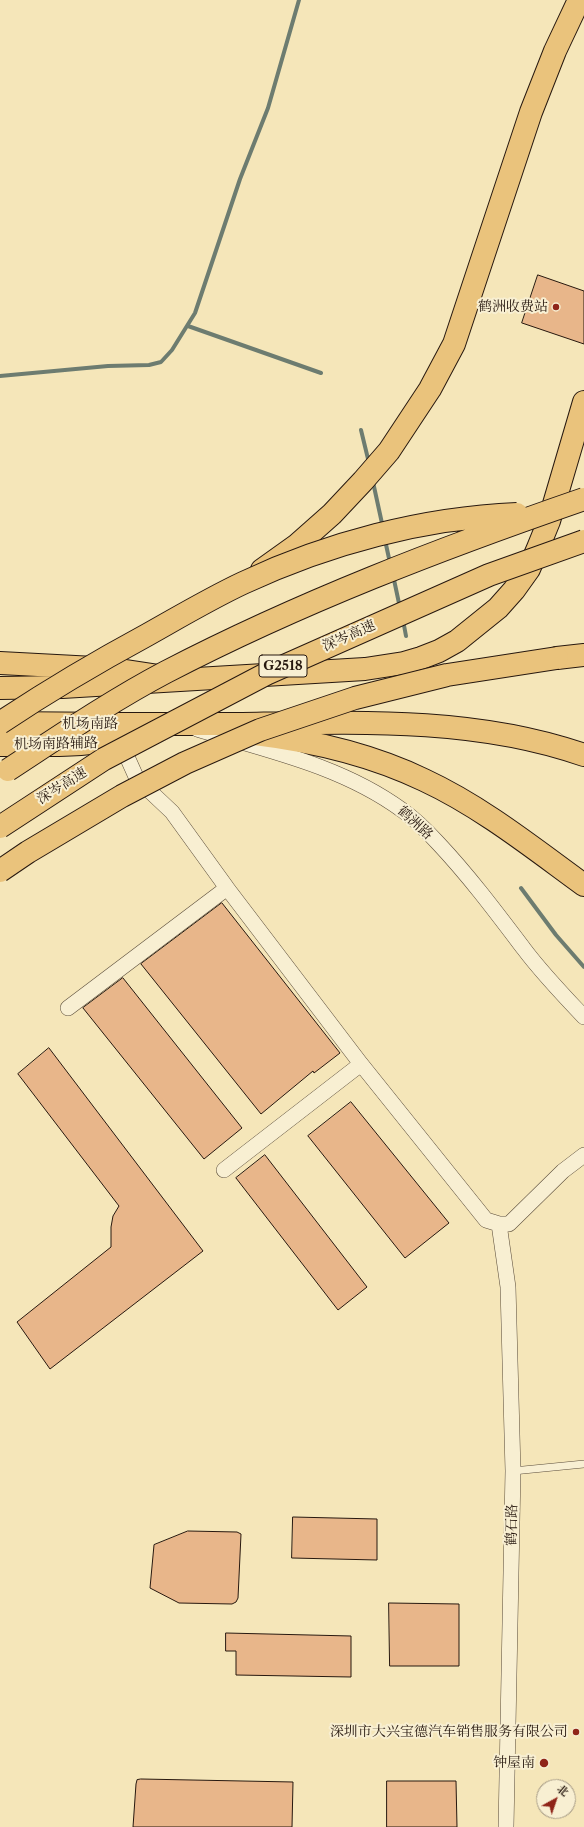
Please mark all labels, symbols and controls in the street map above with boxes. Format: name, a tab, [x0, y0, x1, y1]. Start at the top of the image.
place label: 鹤洲收费站	[478, 299, 548, 315]
marker: 鹤洲收费站	[551, 302, 561, 312]
street label: 深岑高速	[320, 617, 378, 655]
road number: G2518	[259, 655, 307, 677]
street label: 机场南路	[62, 716, 118, 732]
street label: 机场南路辅路	[14, 735, 98, 753]
street label: 深岑高速	[34, 764, 90, 808]
street label: 鹤洲路	[394, 803, 436, 843]
street label: 鹤石路	[503, 1504, 521, 1546]
place label: 深圳市大兴宝德汽车销售服务有限公司	[330, 1724, 568, 1740]
marker: 深圳市大兴宝德汽车销售服务有限公司	[571, 1727, 581, 1737]
place label: 钟屋南	[493, 1755, 535, 1771]
marker: 钟屋南	[538, 1757, 550, 1769]
north arrow	[536, 1779, 576, 1819]
text: 北	[554, 1782, 572, 1799]

